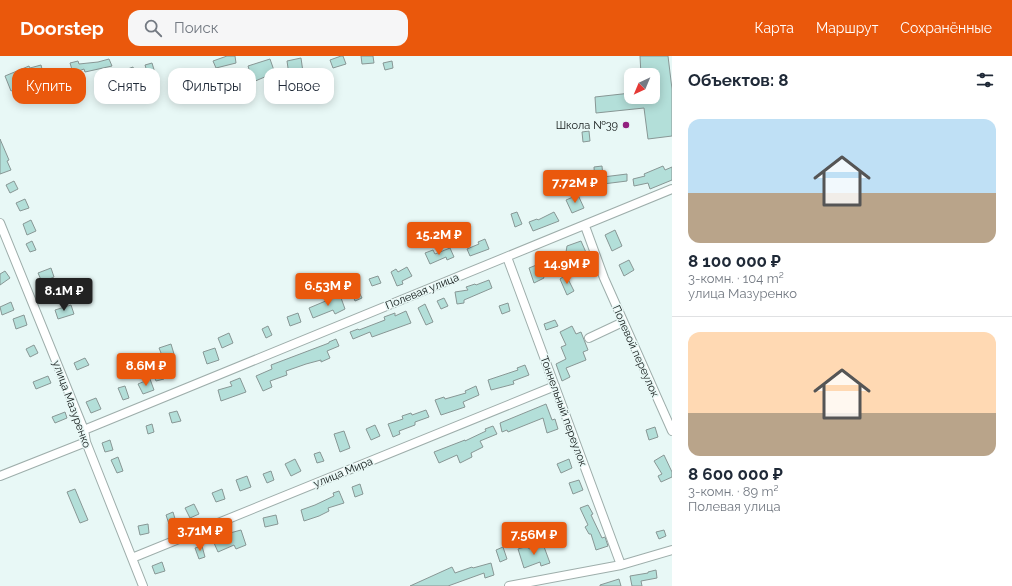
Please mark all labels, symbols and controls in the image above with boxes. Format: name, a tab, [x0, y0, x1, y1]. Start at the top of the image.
search box	[128, 10, 408, 46]
text: Doorstep	[20, 17, 104, 39]
icon: search	[142, 17, 164, 39]
text: Поиск	[174, 19, 219, 37]
text: Карта	[755, 20, 794, 36]
text: Маршрут	[816, 20, 878, 36]
text: Сохранённые	[900, 20, 992, 36]
chip: Купить	[12, 68, 86, 104]
chip: Снять	[94, 68, 160, 104]
chip: Фильтры	[168, 68, 256, 104]
chip: Новое	[264, 68, 334, 104]
north arrow	[624, 68, 660, 104]
map controls	[624, 68, 660, 104]
icon: filters	[974, 69, 996, 91]
text: Объектов: 8	[688, 70, 789, 90]
place label: Школа №39	[556, 119, 618, 132]
marker: Школа №39	[621, 120, 631, 130]
icon: home	[806, 145, 878, 217]
pin: 7.72M ₽	[538, 170, 612, 204]
text: 7.72M ₽	[552, 175, 598, 190]
pin: 15.2M ₽	[402, 222, 476, 256]
text: 15.2M ₽	[416, 227, 462, 242]
pin: 14.9M ₽	[530, 251, 604, 285]
text: 8 100 000 ₽	[688, 251, 781, 271]
text: 14.9M ₽	[544, 256, 590, 271]
street label: Полевая улица	[383, 271, 461, 312]
text: 3-комн. · 104 m²	[688, 271, 784, 286]
pin: 6.53M ₽	[291, 273, 365, 307]
pin: 8.1M ₽	[31, 278, 97, 312]
text: 6.53M ₽	[304, 278, 352, 293]
text: 8.1M ₽	[44, 283, 84, 298]
text: улица Мазуренко	[688, 286, 797, 301]
street label: Полевой переулок	[609, 303, 662, 399]
pin: 8.6M ₽	[113, 353, 179, 387]
street label: Тоннельный переулок	[538, 354, 590, 468]
text: 8.6M ₽	[126, 358, 166, 373]
icon: home	[806, 358, 878, 430]
street label: улица Мазуренко	[50, 359, 94, 450]
street label: улица Мира	[312, 455, 375, 490]
text: 8 600 000 ₽	[688, 464, 783, 484]
text: 3-комн. · 89 m²	[688, 484, 778, 499]
text: Полевая улица	[688, 499, 781, 514]
pin: 3.71M ₽	[163, 518, 237, 552]
pin: 7.56M ₽	[497, 522, 571, 556]
text: 3.71M ₽	[177, 523, 223, 538]
text: 7.56M ₽	[511, 527, 557, 542]

